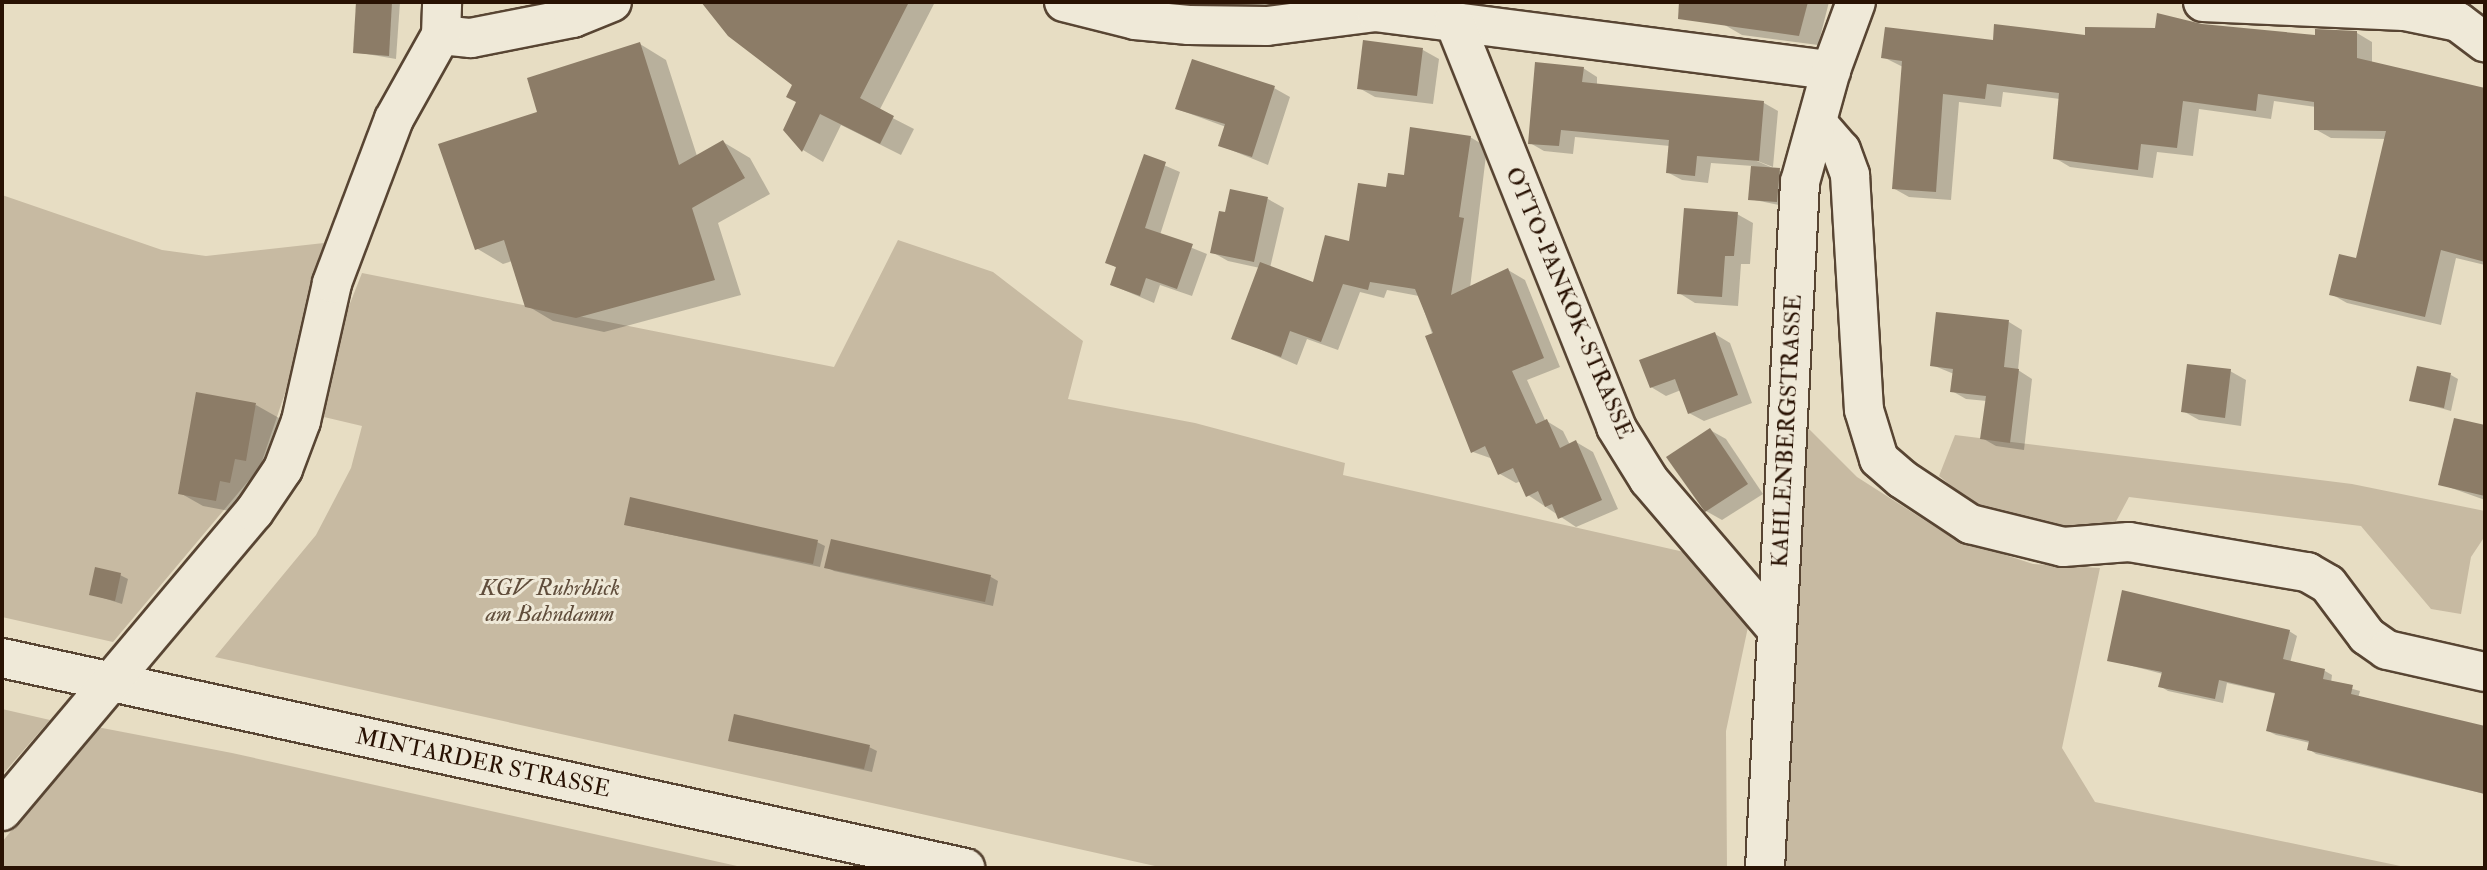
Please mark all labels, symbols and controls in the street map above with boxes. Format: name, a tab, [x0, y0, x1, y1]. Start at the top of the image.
street label: OTTO-PANKOK-STRASSE	[1499, 163, 1639, 443]
street label: KAHLENBERGSTRASSE	[1766, 294, 1808, 568]
park label: KGV Ruhrblick am Bahndamm	[480, 574, 620, 628]
street label: MINTARDER STRASSE	[353, 723, 613, 803]

